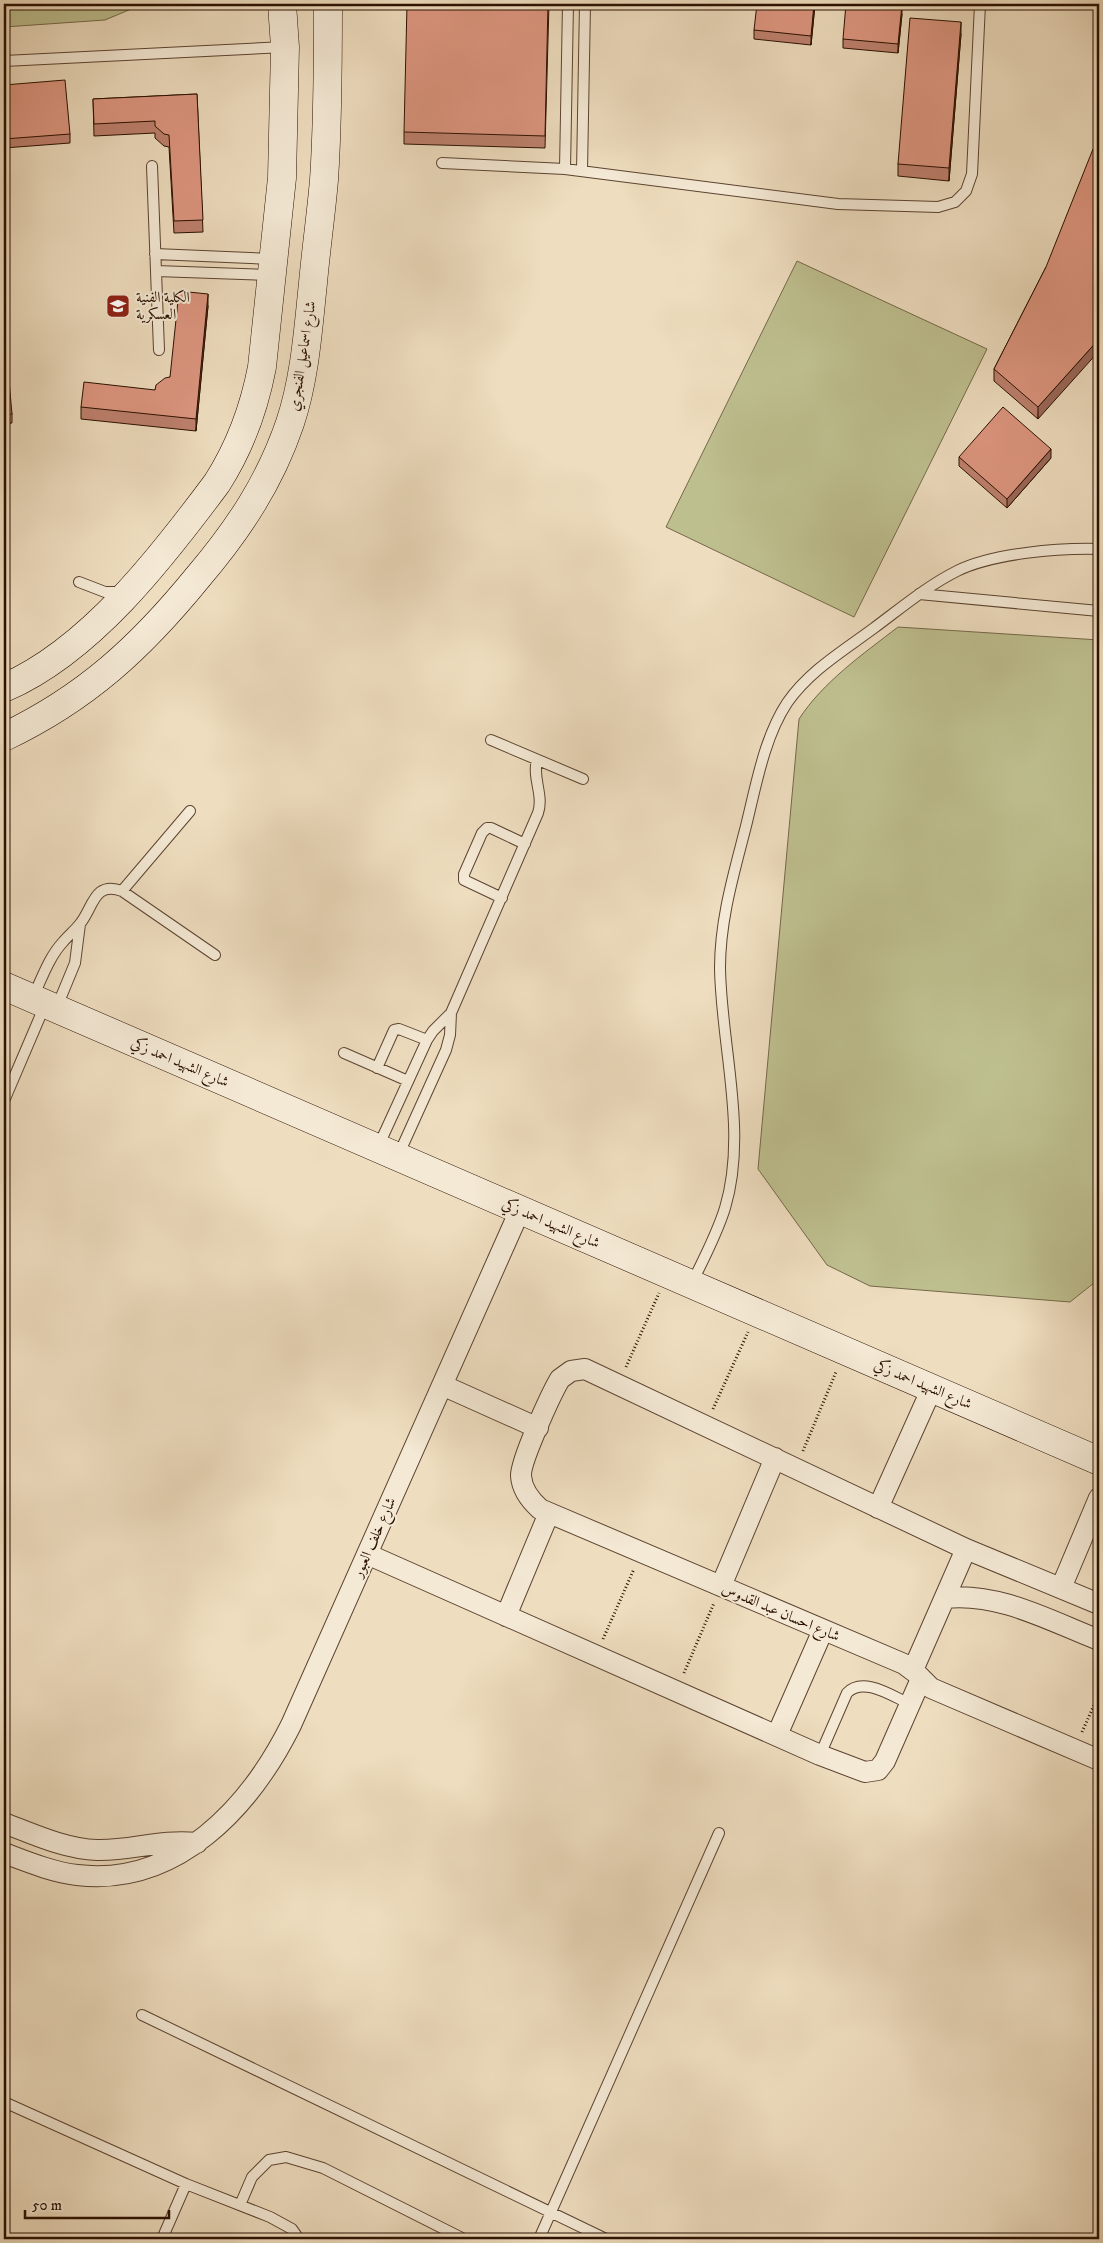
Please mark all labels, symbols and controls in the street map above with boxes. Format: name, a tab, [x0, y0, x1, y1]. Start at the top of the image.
place label: الكلية الفنية العسكرية	[136, 288, 190, 324]
school or university icon: الكلية الفنية العسكرية	[105, 293, 131, 319]
street label: شارع اسماعيل الفنجري	[284, 300, 324, 413]
street label: شارع الشهيد احمد زكي	[127, 1032, 232, 1094]
street label: شارع الشهيد احمد زكي	[498, 1193, 603, 1255]
street label: شارع الشهيد احمد زكي	[870, 1354, 975, 1416]
street label: شارع خلف العبور	[348, 1494, 403, 1583]
street label: شارع احسان عبد القدوس	[718, 1579, 843, 1649]
scale bar	[25, 2188, 169, 2220]
text: 50 m	[32, 2196, 62, 2215]

